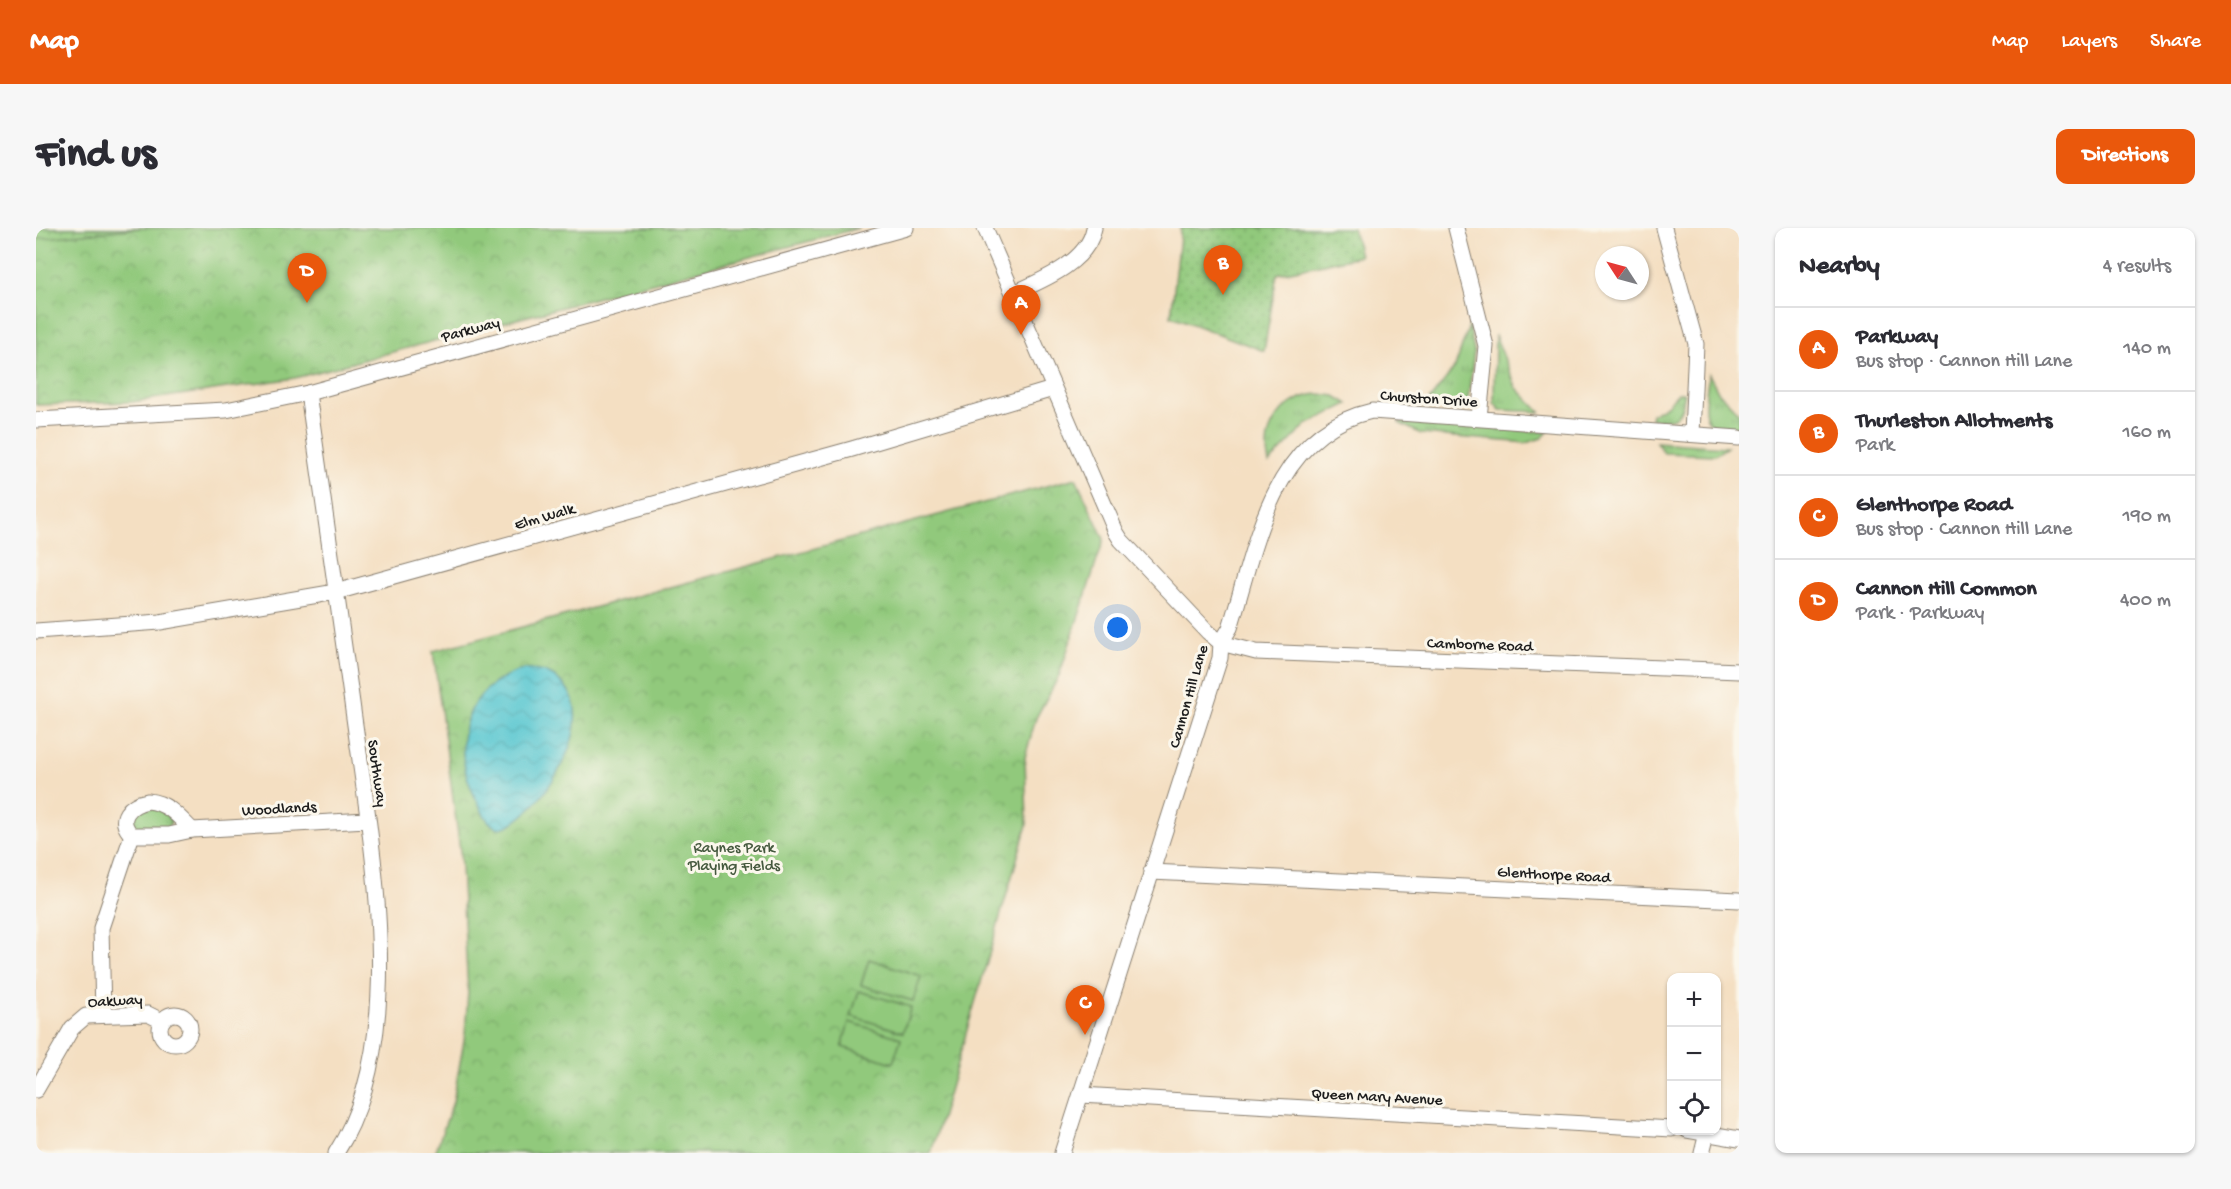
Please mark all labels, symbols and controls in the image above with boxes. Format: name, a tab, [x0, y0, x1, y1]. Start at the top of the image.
text: Map	[30, 26, 79, 59]
text: Map	[1992, 30, 2028, 55]
text: Layers	[2061, 30, 2117, 55]
text: Share	[2150, 30, 2201, 55]
button: Directions	[2056, 129, 2195, 184]
text: Find us	[36, 132, 156, 181]
pin: B	[1204, 245, 1242, 295]
north arrow	[1595, 246, 1649, 300]
text: Nearby	[1799, 252, 1880, 283]
pin: D	[288, 254, 326, 303]
text: 4 results	[2103, 256, 2171, 279]
pin: A	[1002, 285, 1040, 335]
street label: Parkway	[439, 314, 502, 349]
text: Parkway	[1856, 325, 1938, 351]
text: A	[1813, 338, 1824, 361]
text: 140 m	[2123, 338, 2171, 361]
text: Bus stop · Cannon Hill Lane	[1856, 351, 2072, 374]
street label: Churston Drive	[1379, 388, 1479, 413]
text: Thurleston Allotments	[1856, 409, 2052, 435]
text: B	[1813, 422, 1824, 445]
text: 160 m	[2122, 422, 2171, 445]
text: Park	[1856, 435, 1894, 458]
text: Glenthorpe Road	[1856, 493, 2012, 519]
street label: Elm Walk	[513, 500, 579, 536]
text: C	[1813, 506, 1824, 529]
text: 190 m	[2123, 506, 2171, 529]
text: Bus stop · Cannon Hill Lane	[1856, 519, 2072, 542]
text: Cannon Hill Common	[1856, 577, 2037, 603]
text: D	[1812, 590, 1825, 613]
text: 400 m	[2120, 590, 2171, 613]
text: Park · Parkway	[1856, 603, 1984, 626]
your location	[1103, 613, 1132, 642]
street label: Camborne Road	[1427, 635, 1535, 658]
street label: Cannon Hill Lane	[1167, 642, 1214, 751]
street label: Southway	[361, 739, 390, 808]
street label: Woodlands	[241, 799, 318, 822]
park label: Raynes Park Playing Fields	[687, 840, 781, 877]
street label: Glenthorpe Road	[1497, 864, 1613, 889]
map controls	[1667, 973, 1721, 1135]
button: +	[1667, 973, 1721, 1027]
pin: C	[1066, 986, 1104, 1035]
street label: Oakway	[87, 992, 143, 1013]
button: −	[1667, 1027, 1721, 1081]
button: locate	[1667, 1081, 1721, 1135]
street label: Queen Mary Avenue	[1311, 1086, 1444, 1111]

